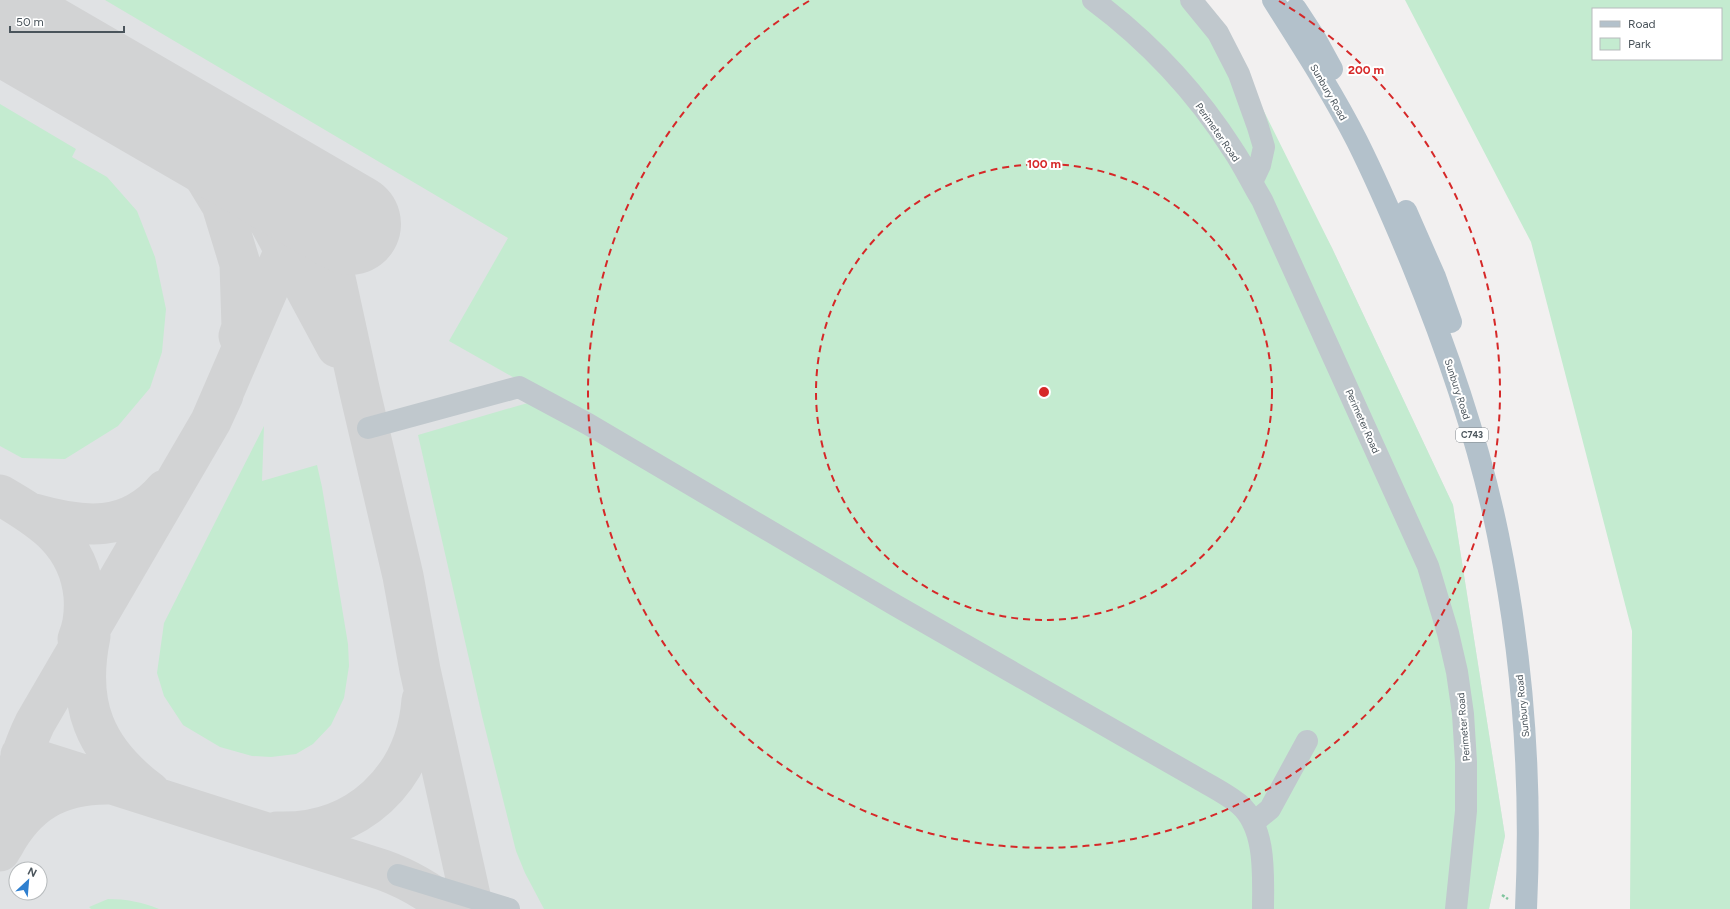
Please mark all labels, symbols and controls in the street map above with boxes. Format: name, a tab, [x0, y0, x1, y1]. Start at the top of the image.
scale bar	[10, 8, 124, 34]
legend	[1592, 8, 1722, 60]
text: 50 m	[16, 15, 44, 29]
text: Road	[1628, 17, 1656, 31]
text: Park	[1628, 37, 1651, 51]
street label: Sunbury Road	[1307, 62, 1350, 123]
text: 200 m	[1348, 63, 1384, 77]
street label: Perimeter Road	[1193, 100, 1243, 164]
text: 100 m	[1027, 157, 1061, 171]
street label: Sunbury Road	[1442, 357, 1473, 421]
centre of rings	[1037, 385, 1051, 399]
street label: Perimeter Road	[1343, 387, 1383, 455]
road number: C743	[1456, 428, 1488, 442]
street label: Sunbury Road	[1513, 674, 1532, 738]
street label: Perimeter Road	[1454, 692, 1473, 762]
north arrow	[8, 861, 48, 901]
text: N	[25, 865, 39, 880]

